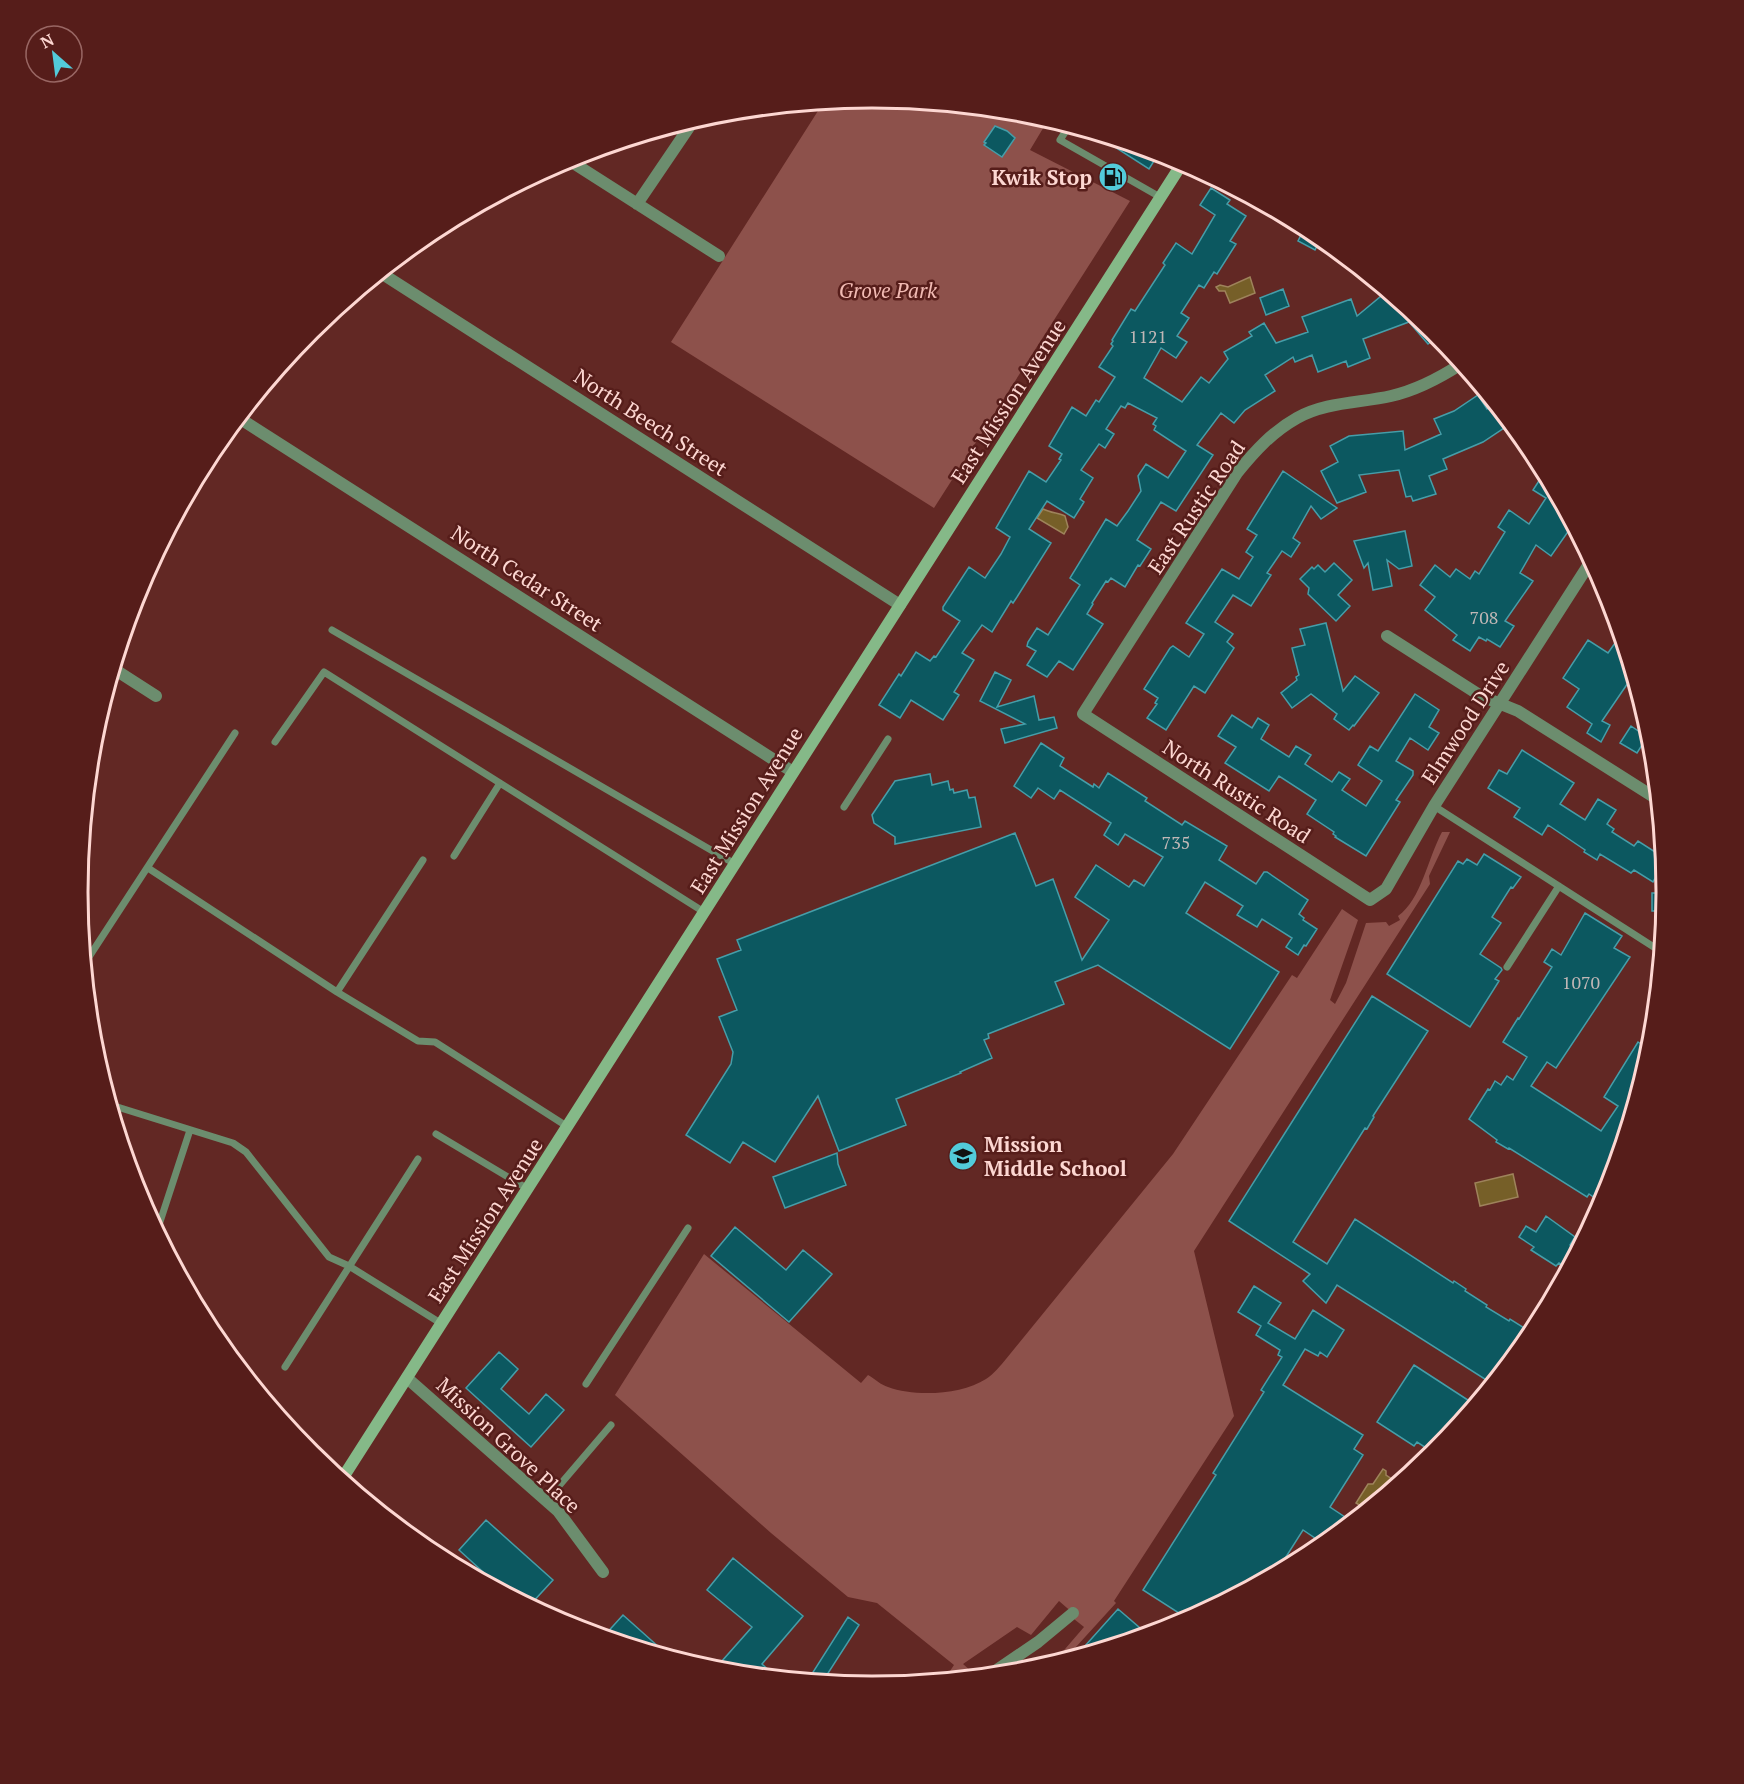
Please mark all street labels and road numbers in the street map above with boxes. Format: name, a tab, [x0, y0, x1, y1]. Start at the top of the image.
street label: East Mission Avenue	[944, 313, 1072, 489]
street label: North Beech Street	[569, 362, 733, 482]
street label: East Rustic Road	[1141, 435, 1251, 579]
street label: North Cedar Street	[446, 519, 608, 638]
street label: Elmwood Drive	[1415, 655, 1515, 789]
street label: East Mission Avenue	[683, 721, 809, 899]
street label: North Rustic Road	[1158, 733, 1316, 849]
street label: East Mission Avenue	[421, 1132, 549, 1308]
street label: Mission Grove Place	[431, 1371, 587, 1519]

